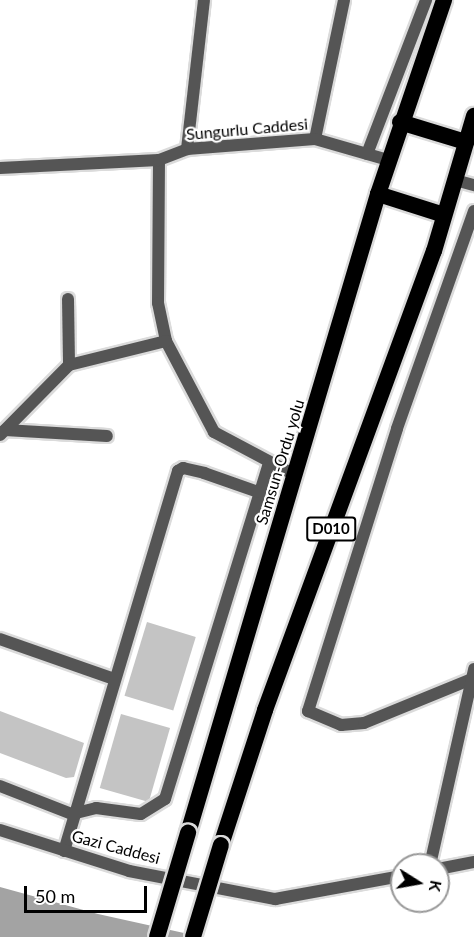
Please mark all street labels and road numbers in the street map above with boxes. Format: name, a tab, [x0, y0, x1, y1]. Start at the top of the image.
street label: Sungurlu Caddesi	[185, 114, 309, 144]
street label: Samsun-Ordu yolu	[252, 397, 308, 527]
road number: D010	[306, 517, 356, 541]
street label: Gazi Caddesi	[70, 826, 162, 868]

